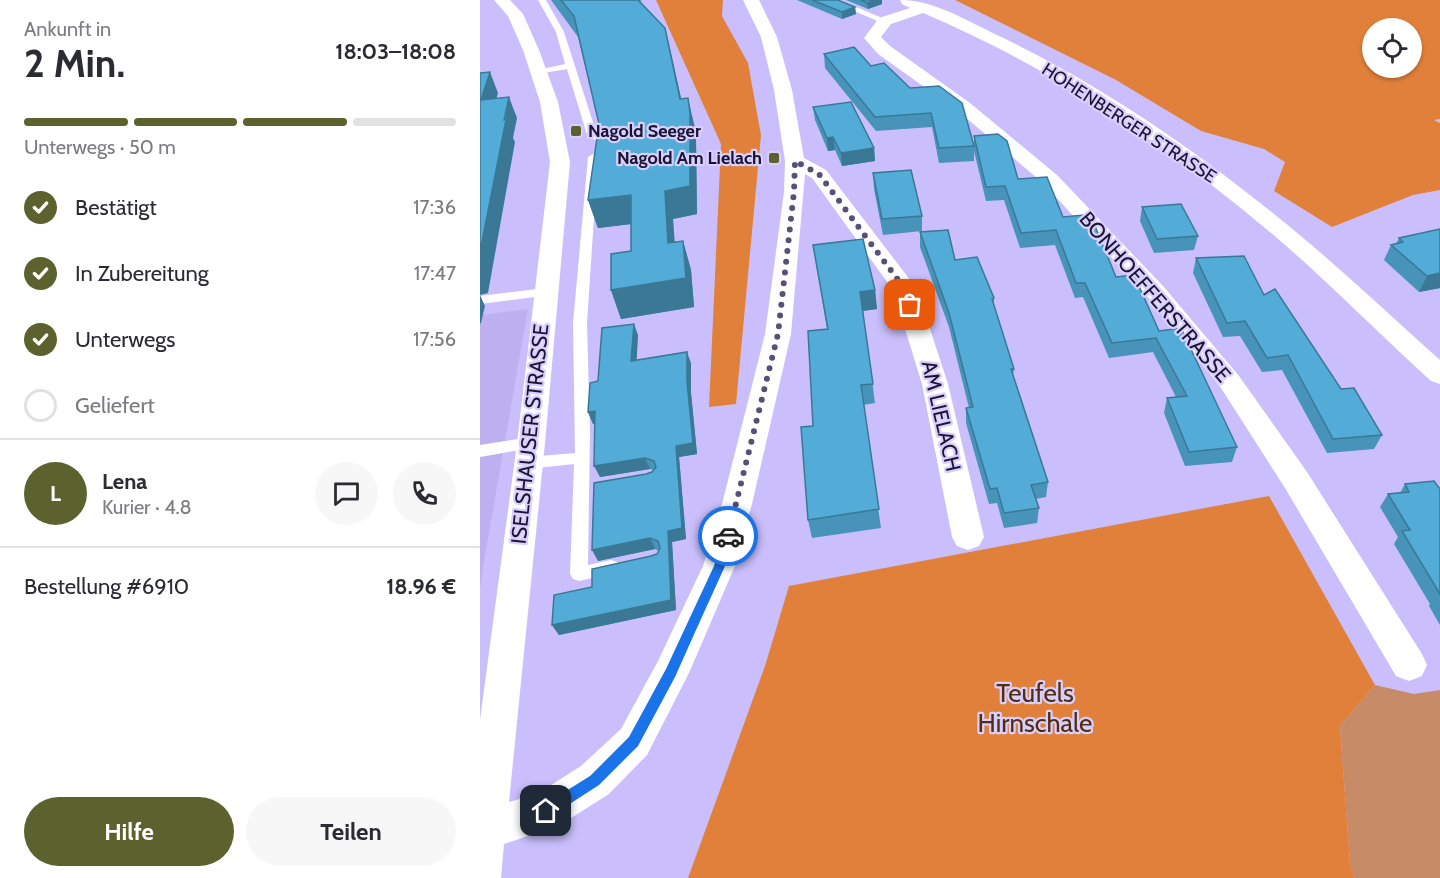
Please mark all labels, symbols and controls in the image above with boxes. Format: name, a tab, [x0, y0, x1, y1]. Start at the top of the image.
text: Ankunft in	[24, 17, 111, 41]
map controls	[1362, 18, 1422, 78]
button: locate	[1362, 18, 1422, 78]
text: 18:03–18:08	[335, 38, 456, 65]
text: 2 Min.	[24, 39, 125, 87]
street label: HOHENBERGER STRASSE	[1038, 58, 1220, 188]
place label: Nagold Seeger	[588, 120, 701, 142]
marker: Nagold Seeger	[569, 124, 583, 138]
text: Unterwegs · 50 m	[24, 135, 176, 159]
place label: Nagold Am Lielach	[617, 147, 762, 169]
marker: Nagold Am Lielach	[767, 151, 781, 165]
icon: check	[24, 191, 57, 224]
text: Bestätigt	[75, 194, 157, 221]
text: 17:36	[413, 195, 456, 219]
street label: BONHOEFFERSTRASSE	[1075, 206, 1236, 387]
icon: check	[24, 257, 57, 290]
text: In Zubereitung	[75, 260, 209, 287]
text: 17:47	[414, 261, 456, 285]
pin	[884, 279, 935, 330]
icon: bag	[893, 288, 926, 321]
icon: check	[24, 323, 57, 356]
street label: ISELSHAUSER STRASSE	[506, 323, 553, 545]
text: Unterwegs	[75, 326, 175, 353]
text: 17:56	[413, 327, 456, 351]
street label: AM LIELACH	[917, 358, 966, 474]
text: Geliefert	[75, 392, 155, 419]
button: chat	[315, 462, 378, 525]
button: phone	[393, 462, 456, 525]
text: Lena	[102, 468, 147, 495]
text: L	[50, 480, 61, 507]
text: Kurier · 4.8	[102, 495, 192, 519]
courier	[698, 506, 758, 566]
icon: car	[712, 520, 745, 553]
text: Bestellung #6910	[24, 573, 189, 600]
text: 18.96 €	[386, 573, 456, 600]
park label: Teufels Hirnschale	[978, 677, 1092, 739]
pin	[520, 785, 571, 836]
icon: home	[529, 794, 562, 827]
button: Hilfe	[24, 797, 234, 866]
button: Teilen	[246, 797, 456, 866]

